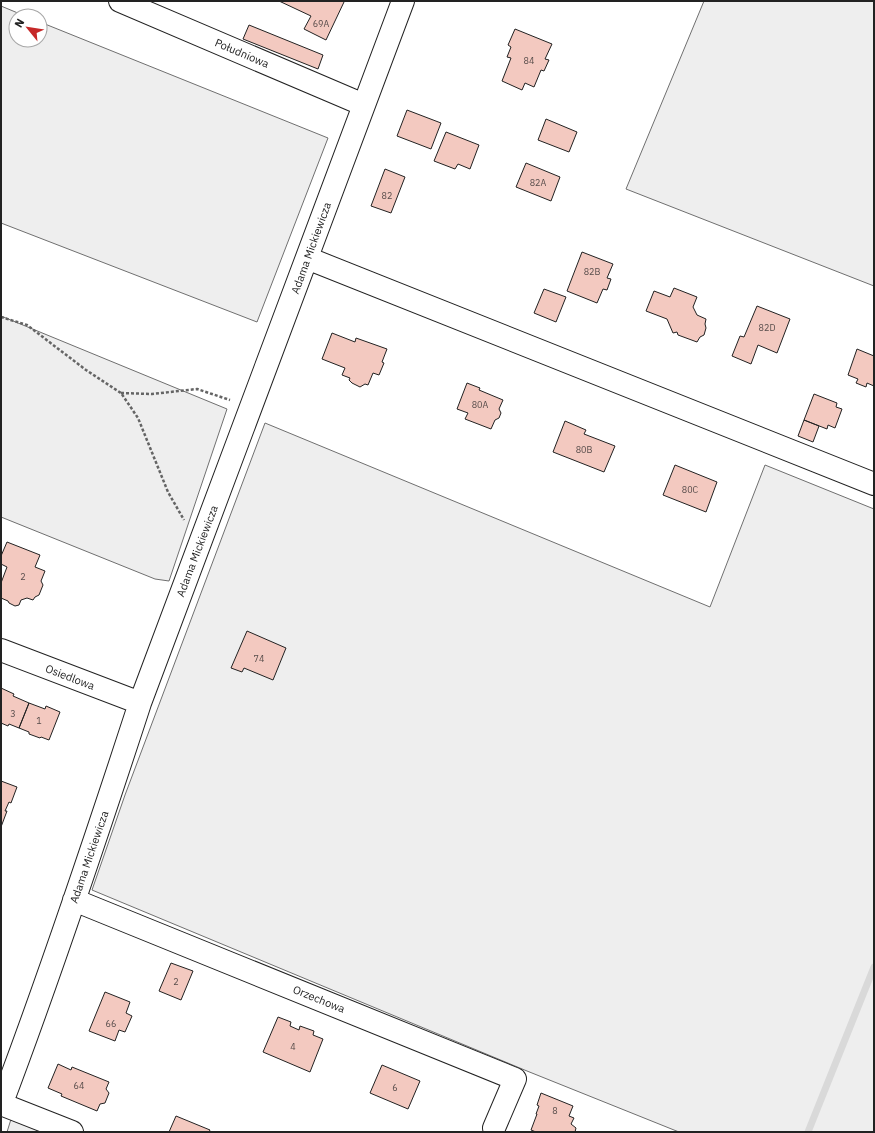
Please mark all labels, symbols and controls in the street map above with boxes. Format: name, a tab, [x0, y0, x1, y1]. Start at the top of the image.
north arrow	[8, 8, 48, 48]
text: N	[11, 16, 27, 30]
house number: 69A	[313, 18, 330, 29]
street label: Południowa	[213, 35, 271, 71]
house number: 84	[524, 55, 534, 66]
house number: 82A	[530, 177, 547, 188]
house number: 82	[382, 190, 392, 201]
street label: Adama Mickiewicza	[288, 200, 334, 296]
house number: 82B	[584, 266, 600, 277]
house number: 82D	[759, 322, 775, 333]
house number: 80A	[472, 399, 489, 410]
house number: 80B	[576, 444, 592, 455]
house number: 80C	[682, 484, 699, 495]
street label: Adama Mickiewicza	[173, 503, 221, 599]
house number: 2	[20, 571, 26, 582]
house number: 74	[254, 653, 264, 664]
street label: Osiedlowa	[43, 661, 97, 693]
house number: 3	[10, 708, 16, 719]
house number: 1	[36, 715, 42, 726]
street label: Adama Mickiewicza	[67, 809, 111, 905]
house number: 2	[173, 976, 179, 987]
street label: Orzechowa	[291, 982, 347, 1016]
house number: 66	[106, 1018, 116, 1029]
house number: 4	[290, 1041, 296, 1052]
house number: 64	[74, 1080, 84, 1091]
house number: 6	[392, 1082, 398, 1093]
house number: 8	[552, 1105, 558, 1116]

